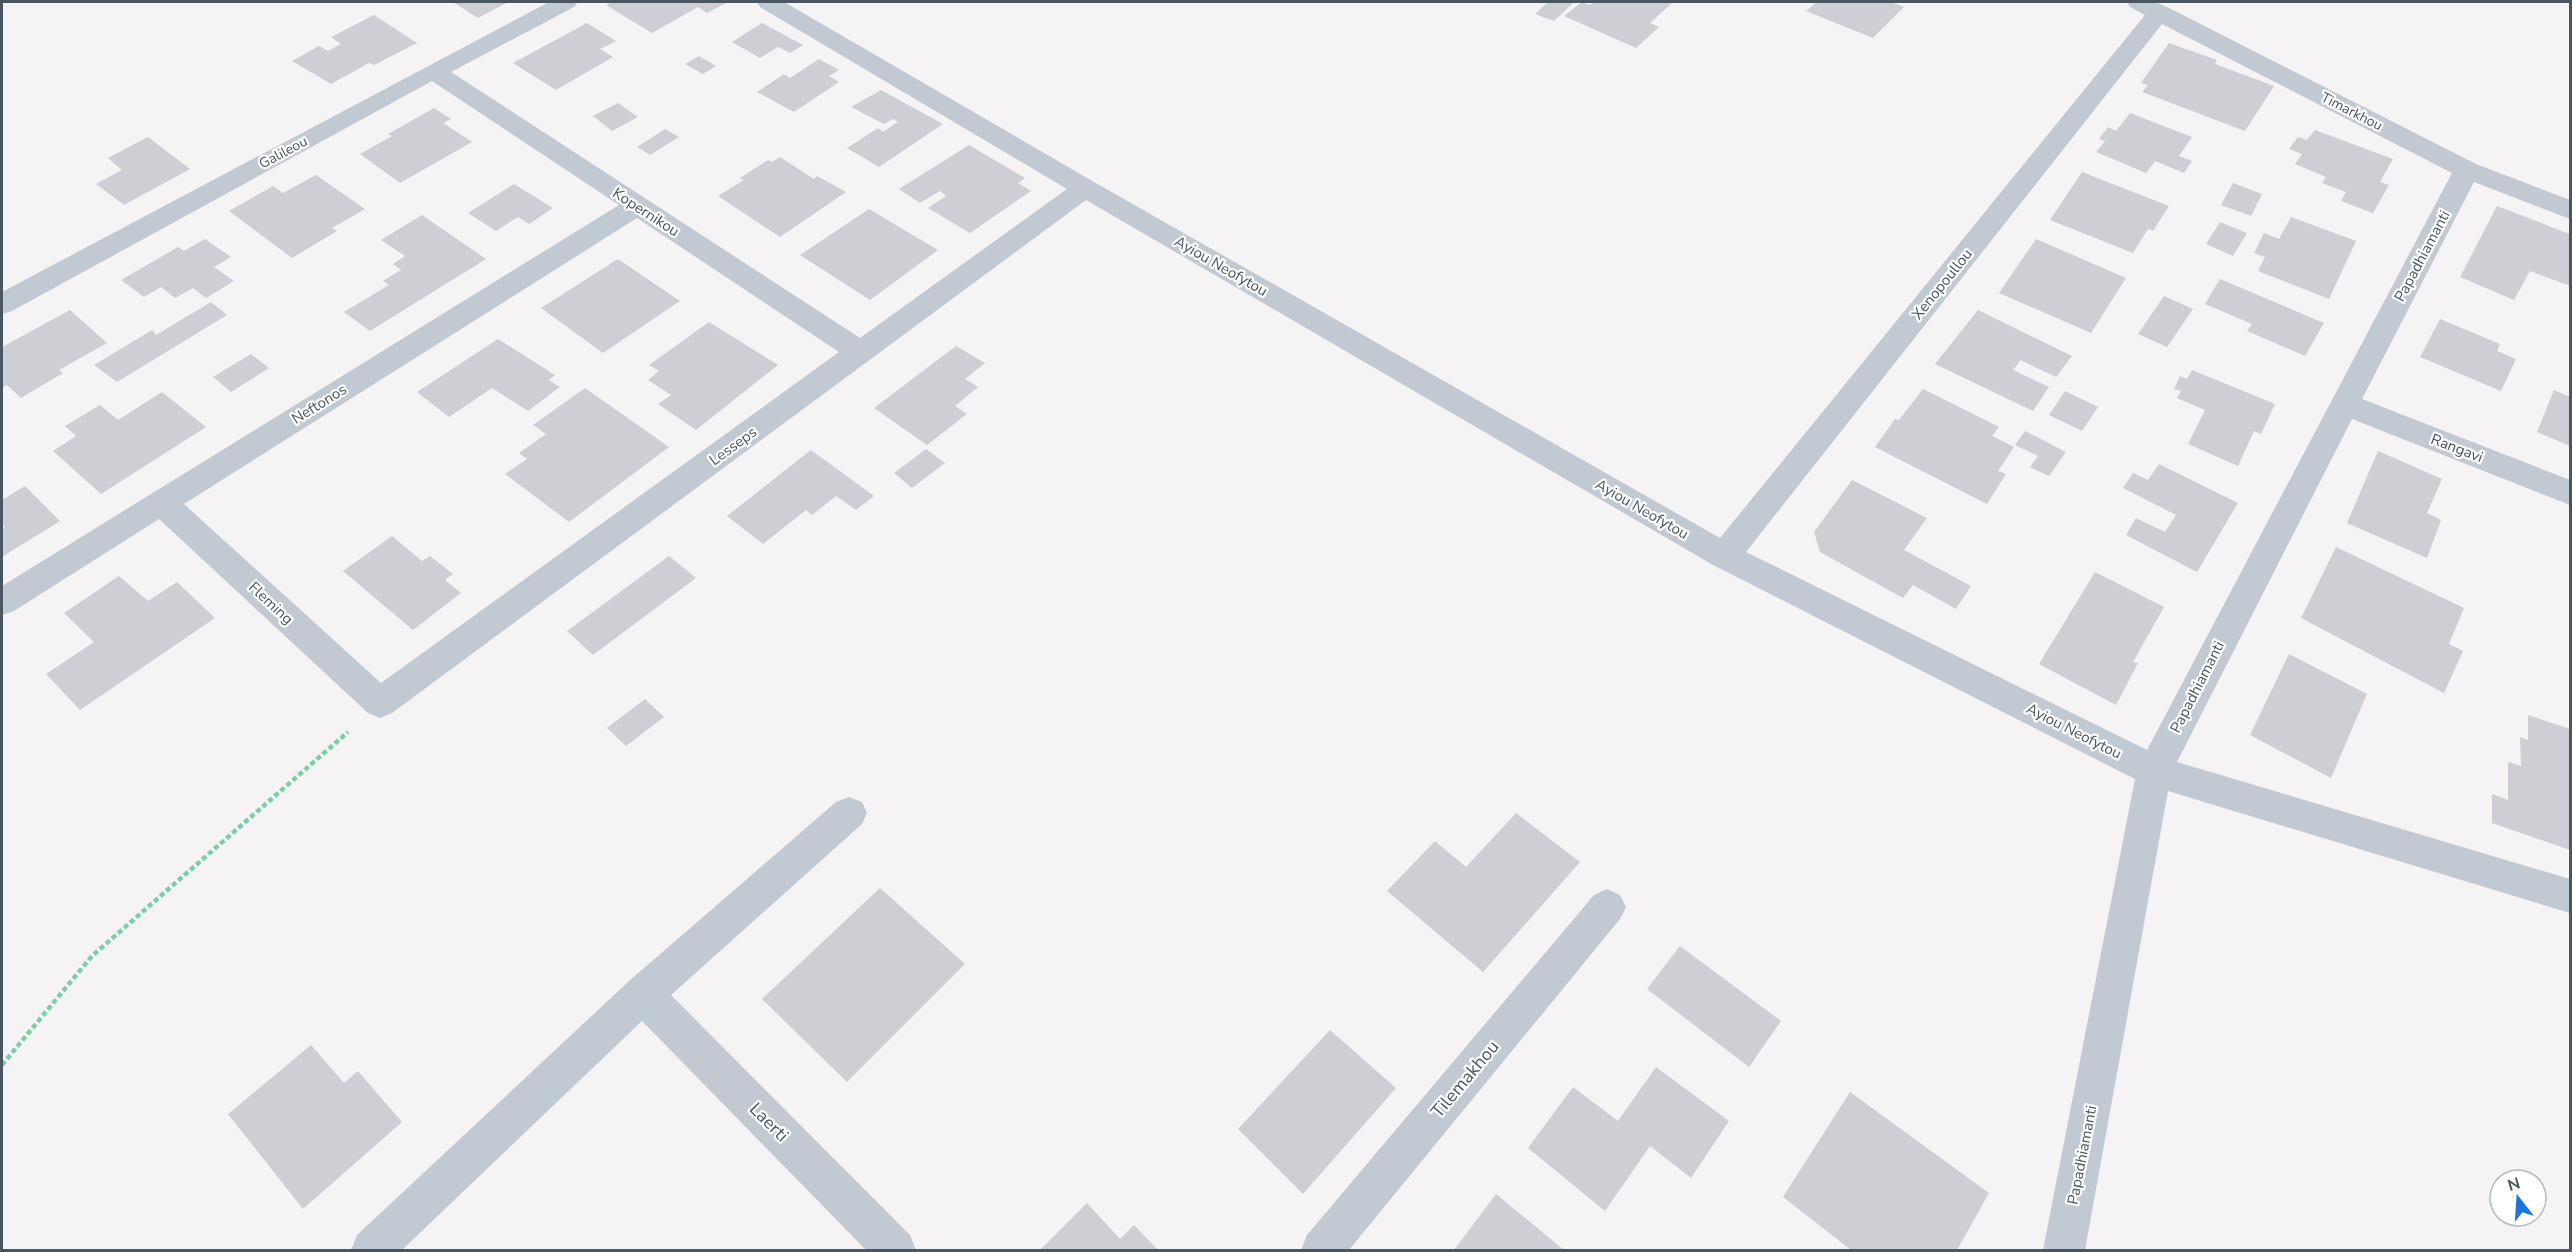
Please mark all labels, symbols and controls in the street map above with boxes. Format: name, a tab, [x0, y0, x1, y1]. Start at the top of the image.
street label: Timarkhou	[2318, 88, 2386, 135]
street label: Galileou	[256, 132, 311, 173]
street label: Kopernikou	[609, 183, 683, 241]
street label: Papadhiamanti	[2390, 207, 2454, 305]
street label: Ayiou Neofytou	[1171, 231, 1271, 301]
street label: Xenopoullou	[1907, 244, 1977, 324]
street label: Neftonos	[288, 379, 350, 429]
street label: Lesseps	[705, 422, 761, 470]
street label: Rangavi	[2428, 429, 2486, 467]
street label: Ayiou Neofytou	[1592, 474, 1692, 544]
street label: Fleming	[244, 577, 298, 629]
street label: Papadhiamanti	[2165, 638, 2229, 736]
street label: Ayiou Neofytou	[2023, 698, 2125, 764]
street label: Tilemakhou	[1426, 1035, 1504, 1123]
street label: Laerti	[744, 1097, 794, 1147]
street label: Papadhiamanti	[2063, 1104, 2101, 1206]
north arrow	[2488, 1168, 2548, 1228]
text: N	[2505, 1172, 2523, 1197]

